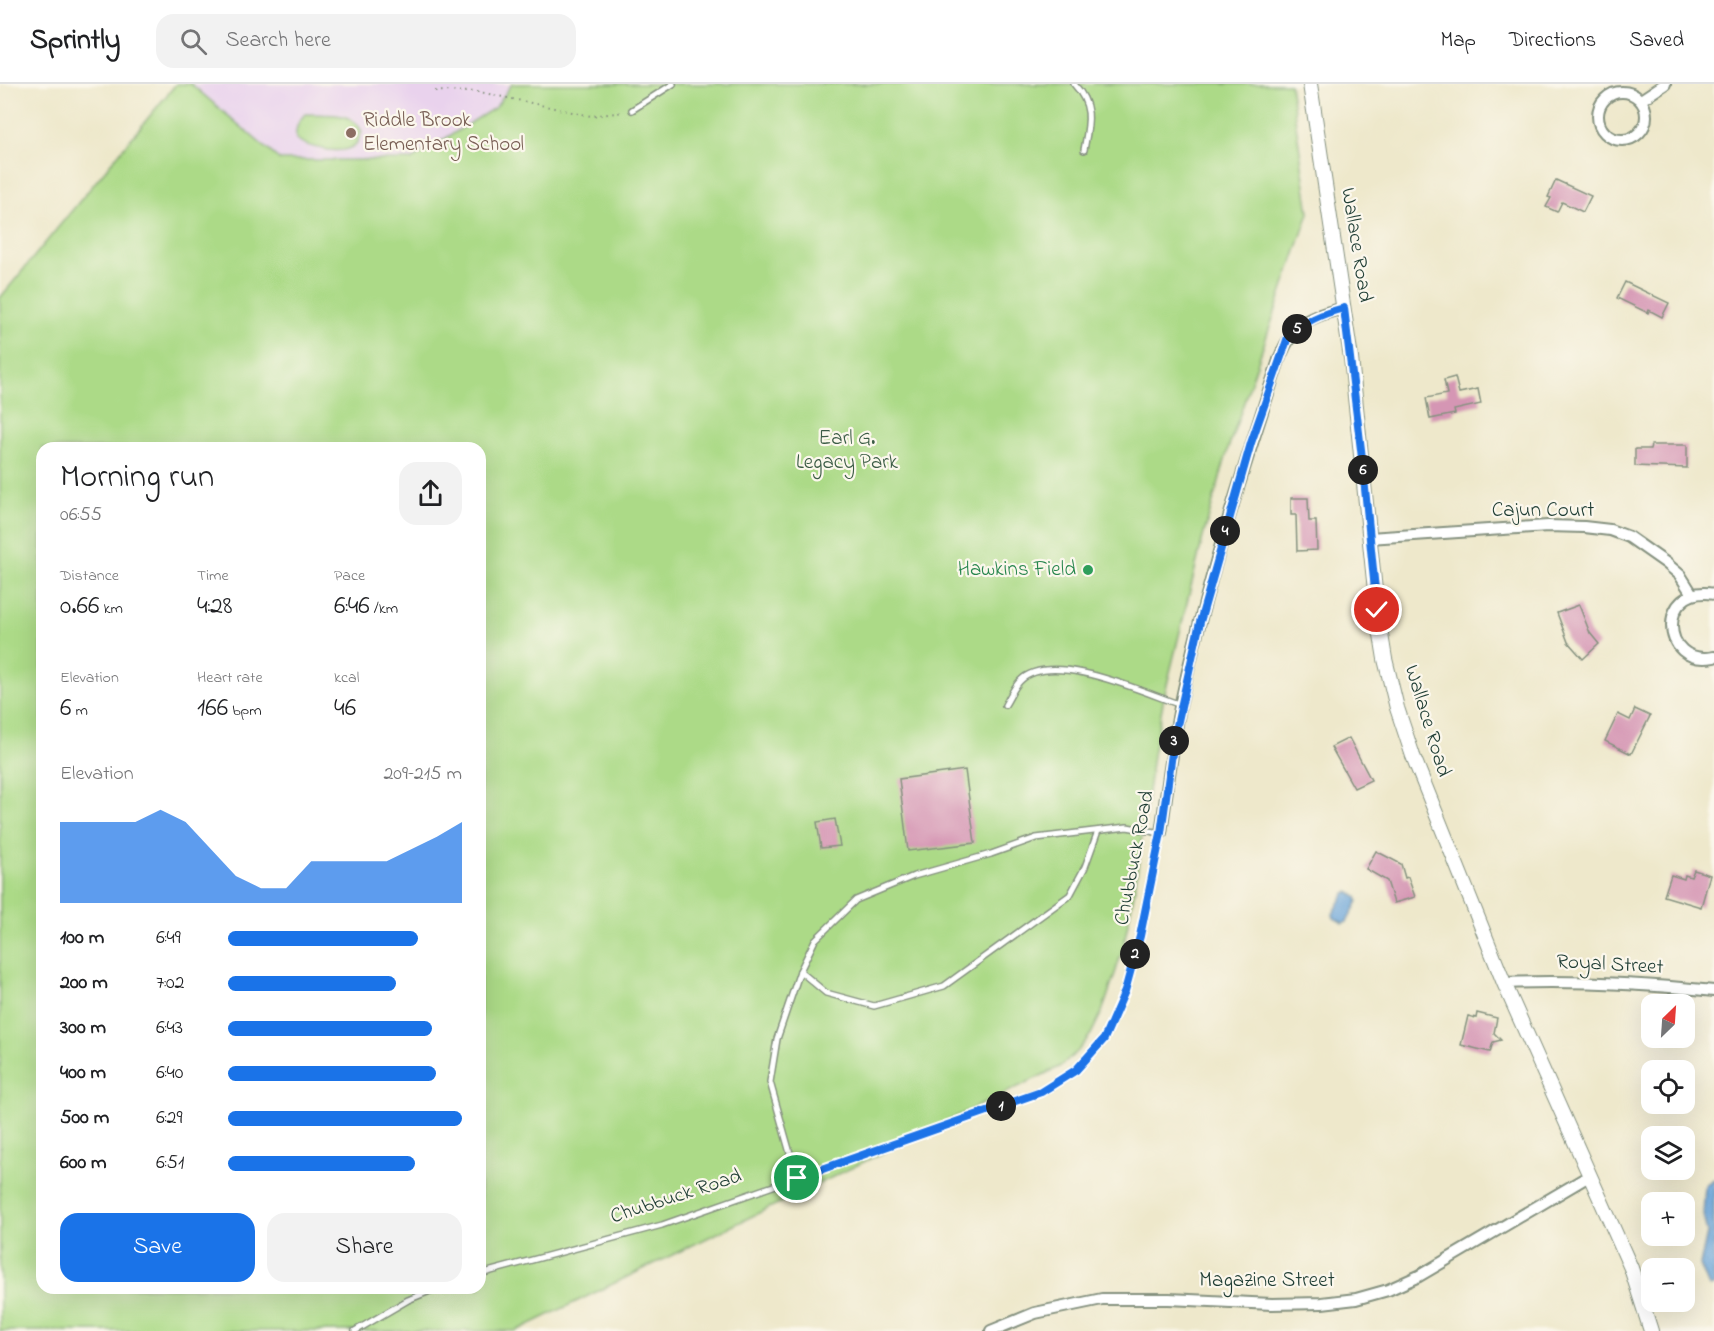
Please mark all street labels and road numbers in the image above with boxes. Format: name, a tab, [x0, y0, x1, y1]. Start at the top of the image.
street label: Wallace Road	[1332, 186, 1380, 305]
street label: Cajun Court	[1492, 496, 1594, 526]
street label: Wallace Road	[1396, 661, 1458, 781]
street label: Chubbuck Road	[1107, 788, 1163, 928]
street label: Royal Street	[1556, 947, 1664, 985]
street label: Chubbuck Road	[606, 1162, 746, 1232]
street label: Magazine Street	[1199, 1266, 1335, 1298]

